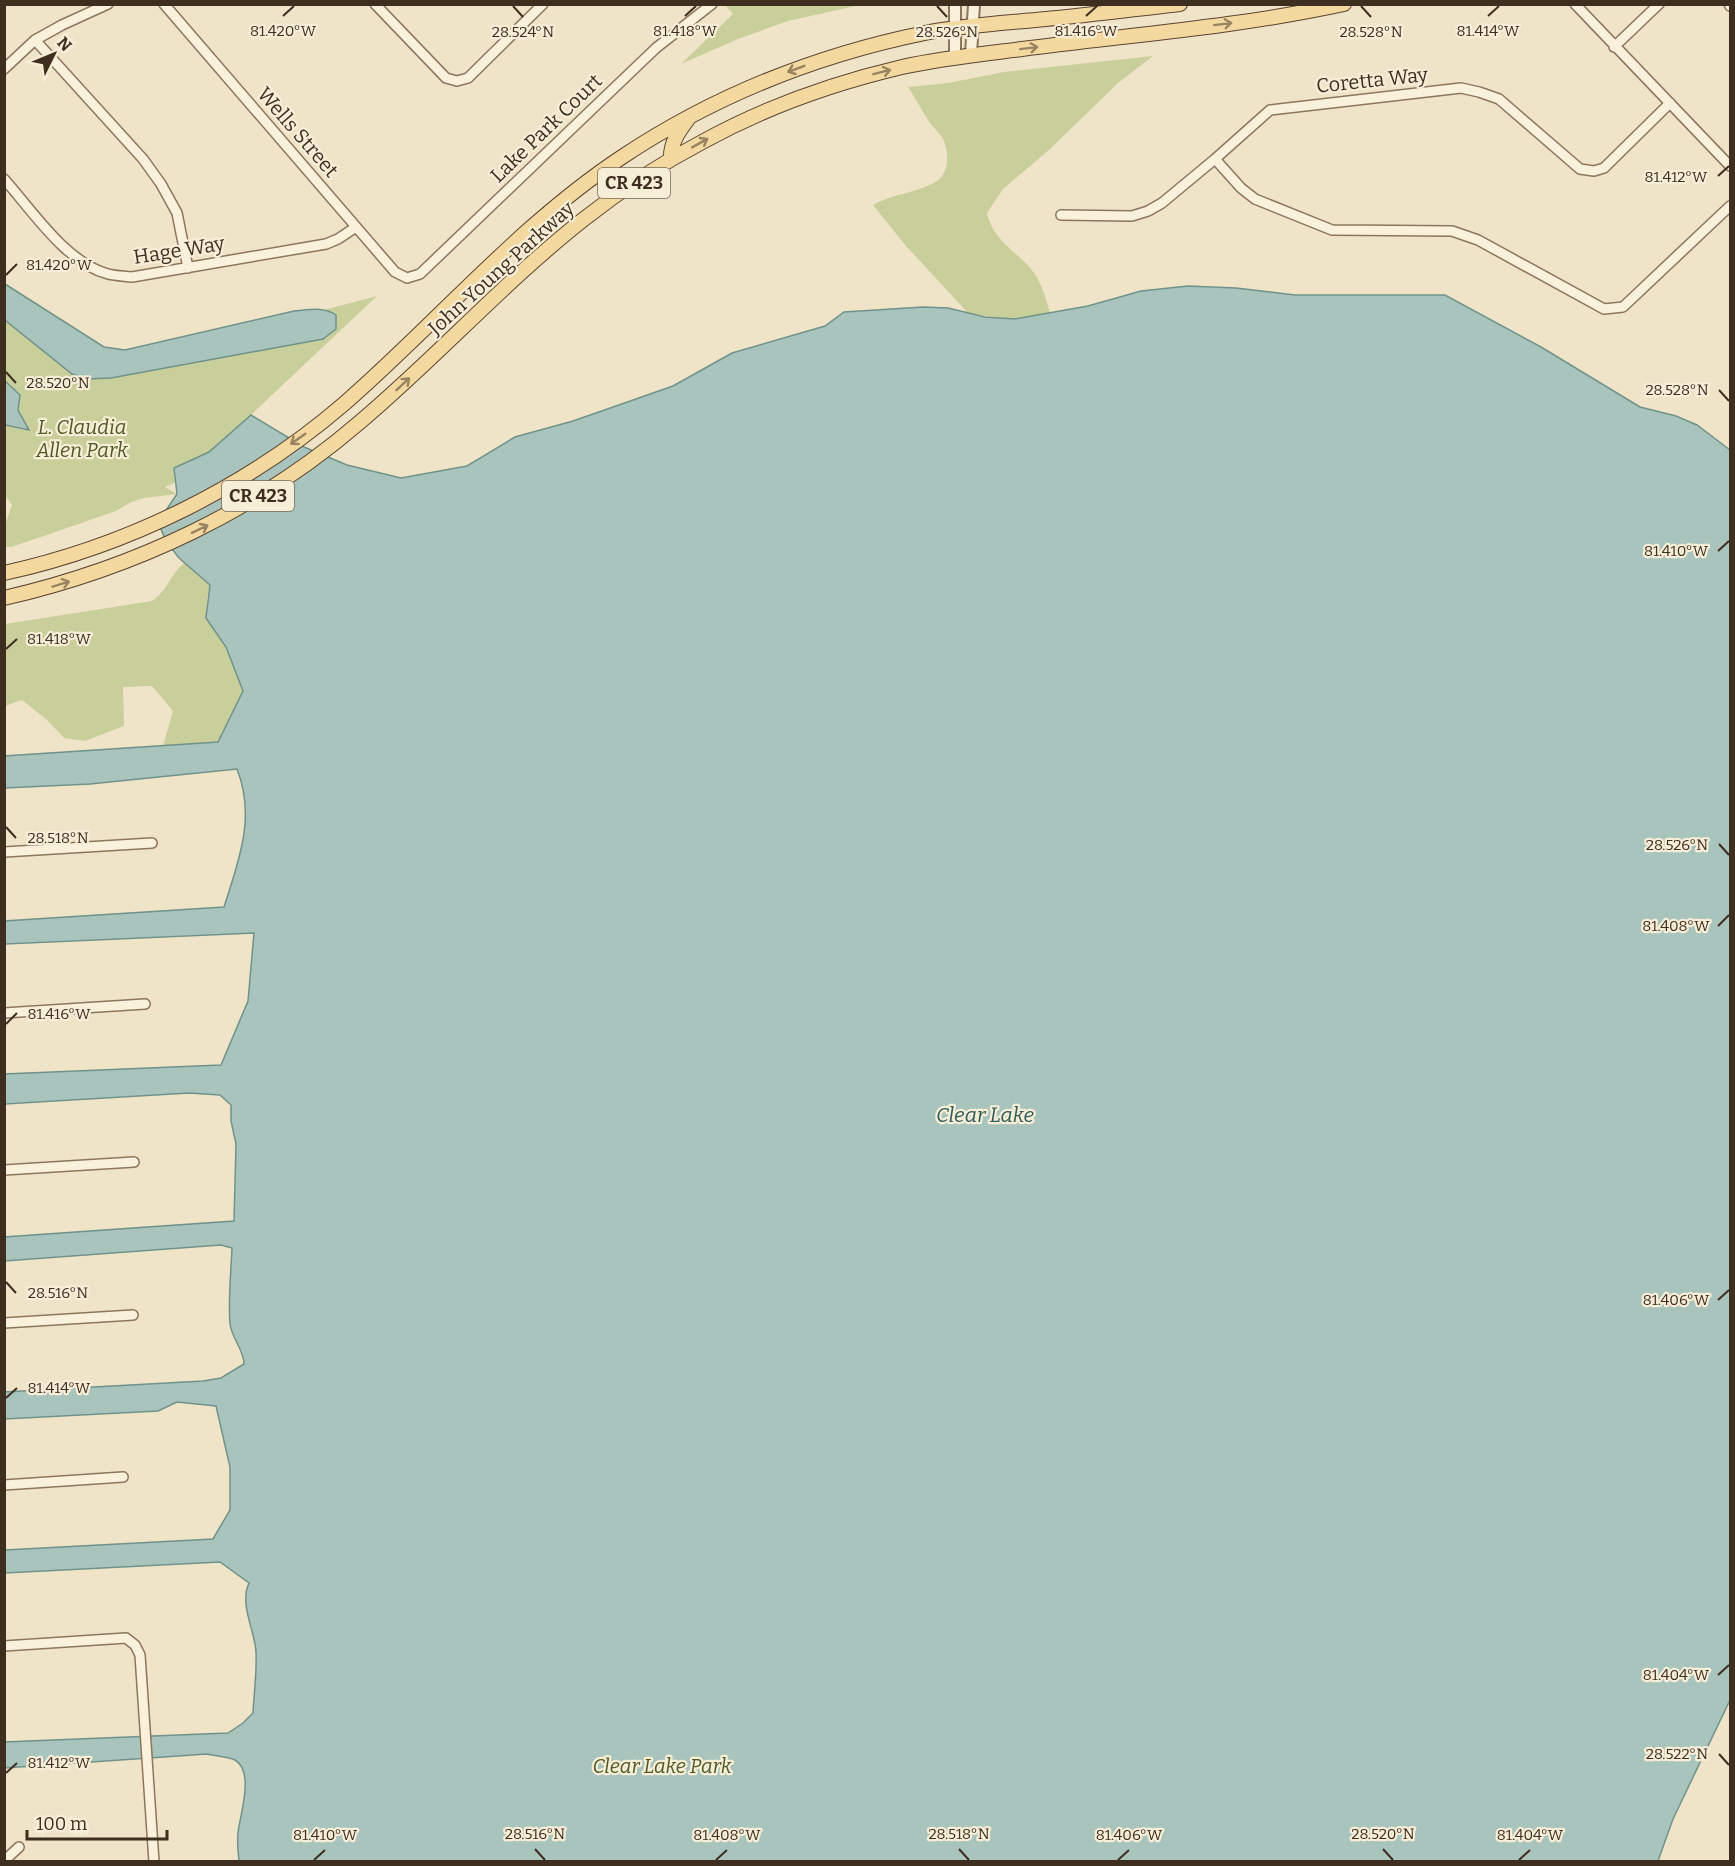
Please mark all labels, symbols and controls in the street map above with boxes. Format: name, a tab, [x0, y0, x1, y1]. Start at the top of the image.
one-way arrow	[1213, 19, 1232, 30]
text: 81.420°W	[250, 22, 317, 40]
text: 81.418°W	[653, 22, 718, 40]
text: 81.416°W	[1054, 22, 1118, 40]
text: 81.414°W	[1457, 22, 1520, 40]
text: 28.524°N	[492, 23, 554, 41]
text: 28.526°N	[916, 23, 978, 41]
text: 28.528°N	[1339, 23, 1403, 41]
north arrow	[24, 24, 84, 84]
text: N	[53, 33, 76, 55]
one-way arrow	[1019, 42, 1039, 53]
street label: Coretta Way	[1315, 62, 1429, 98]
one-way arrow	[787, 65, 806, 76]
one-way arrow	[872, 66, 891, 78]
street label: Lake Park Court	[485, 69, 607, 187]
street label: Wells Street	[252, 82, 344, 182]
one-way arrow	[691, 137, 709, 148]
road number: CR 423	[598, 168, 670, 198]
text: 81.412°W	[1645, 168, 1708, 186]
street label: John Young Parkway	[422, 196, 579, 341]
street label: Hage Way	[132, 231, 227, 269]
text: 81.420°W	[26, 256, 93, 274]
text: 28.520°N	[26, 374, 90, 392]
one-way arrow	[395, 377, 410, 391]
text: 28.528°N	[1645, 381, 1709, 399]
park label: L. Claudia Allen Park	[35, 415, 128, 462]
one-way arrow	[290, 433, 306, 446]
road number: CR 423	[222, 481, 294, 511]
one-way arrow	[190, 522, 208, 534]
text: 81.410°W	[1644, 542, 1709, 560]
one-way arrow	[51, 578, 70, 589]
text: 81.418°W	[27, 630, 92, 648]
text: 28.518°N	[27, 829, 89, 847]
text: 28.526°N	[1646, 836, 1708, 854]
text: 81.408°W	[1642, 917, 1710, 935]
text: 81.416°W	[27, 1005, 91, 1023]
water label: Clear Lake	[936, 1102, 1034, 1128]
text: 28.516°N	[28, 1284, 88, 1302]
text: 81.406°W	[1643, 1291, 1710, 1309]
text: 81.414°W	[28, 1379, 91, 1397]
text: 81.404°W	[1643, 1666, 1710, 1684]
text: 28.522°N	[1646, 1745, 1708, 1763]
text: 81.412°W	[28, 1754, 91, 1772]
park label: Clear Lake Park	[592, 1754, 732, 1778]
scale bar	[27, 1803, 166, 1841]
text: 100 m	[36, 1813, 87, 1835]
text: 28.516°N	[505, 1825, 565, 1843]
text: 28.518°N	[928, 1825, 990, 1843]
text: 28.520°N	[1351, 1825, 1415, 1843]
text: 81.410°W	[293, 1826, 358, 1844]
text: 81.408°W	[693, 1826, 761, 1844]
text: 81.406°W	[1096, 1826, 1163, 1844]
text: 81.404°W	[1497, 1826, 1564, 1844]

